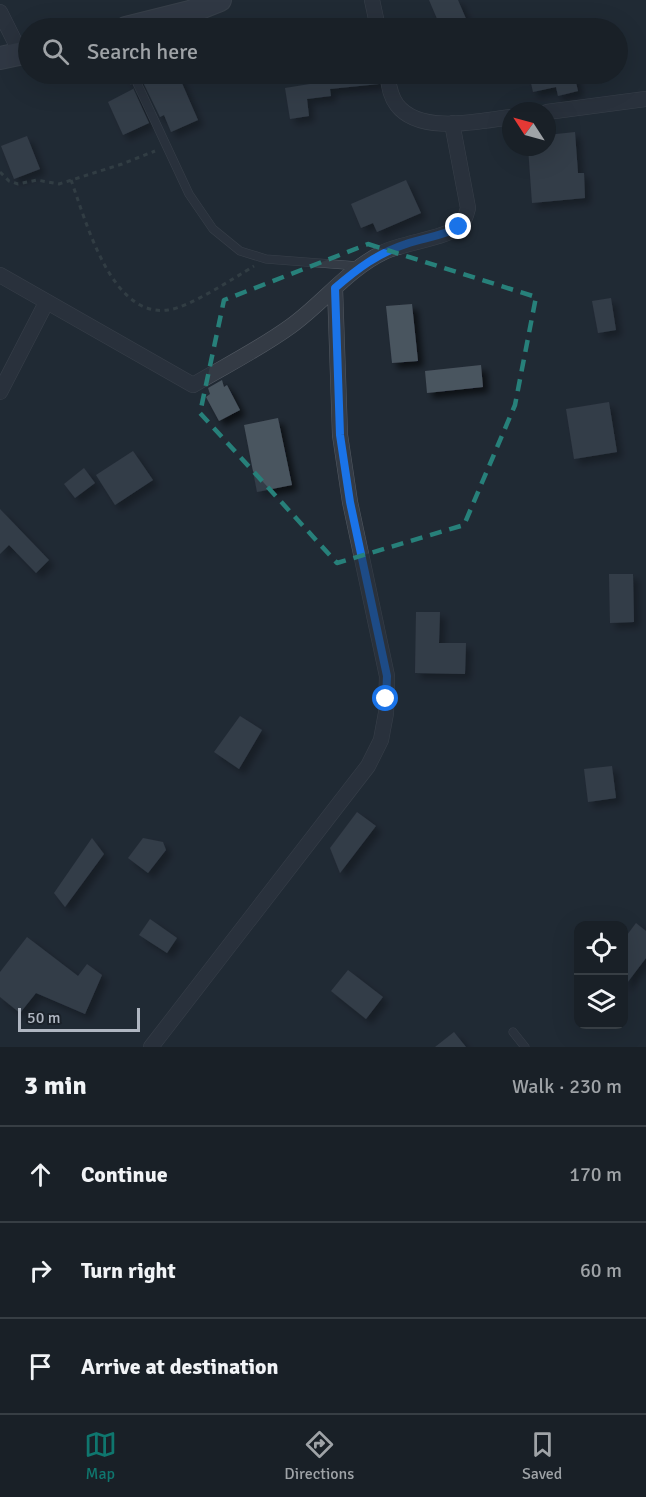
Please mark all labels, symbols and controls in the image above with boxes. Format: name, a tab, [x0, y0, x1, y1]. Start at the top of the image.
search box	[18, 18, 628, 84]
icon: search	[39, 35, 72, 68]
text: Search here	[87, 38, 198, 65]
north arrow	[502, 102, 556, 156]
route end	[445, 213, 471, 239]
route start	[372, 685, 398, 711]
map controls	[574, 921, 628, 1029]
button: locate	[574, 921, 628, 975]
button: layers	[574, 975, 628, 1029]
scale bar	[18, 1005, 140, 1032]
text: 50 m	[27, 1008, 61, 1028]
text: 3 min	[24, 1070, 87, 1102]
text: Walk · 230 m	[512, 1074, 622, 1099]
icon: ahead	[24, 1158, 57, 1191]
text: Continue	[81, 1161, 168, 1188]
text: 170 m	[569, 1162, 622, 1187]
icon: right	[24, 1254, 57, 1287]
text: Turn right	[81, 1257, 176, 1284]
text: 60 m	[580, 1258, 622, 1283]
icon: arrive	[24, 1350, 57, 1383]
text: Arrive at destination	[81, 1353, 278, 1380]
tab: Map	[84, 1428, 117, 1484]
tab: Directions	[284, 1428, 354, 1484]
tab: Saved	[522, 1428, 562, 1484]

